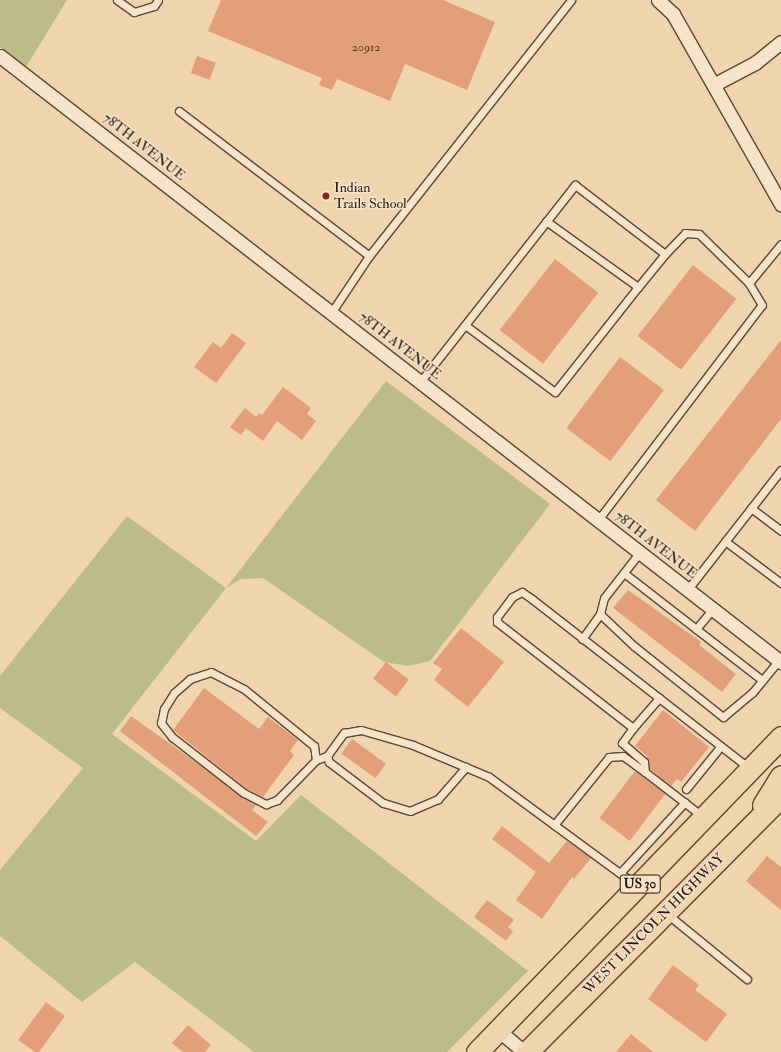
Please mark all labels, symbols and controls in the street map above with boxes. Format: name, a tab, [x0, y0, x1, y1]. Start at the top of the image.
house number: 20912	[352, 41, 380, 55]
street label: 78TH AVENUE	[99, 110, 189, 184]
place label: Indian Trails School	[334, 180, 407, 212]
marker: Indian Trails School	[321, 191, 331, 201]
street label: 78TH AVENUE	[355, 309, 445, 383]
street label: 78TH AVENUE	[611, 508, 701, 582]
street label: WEST LINCOLN HIGHWAY	[580, 850, 728, 998]
road number: US 30	[619, 873, 661, 895]

